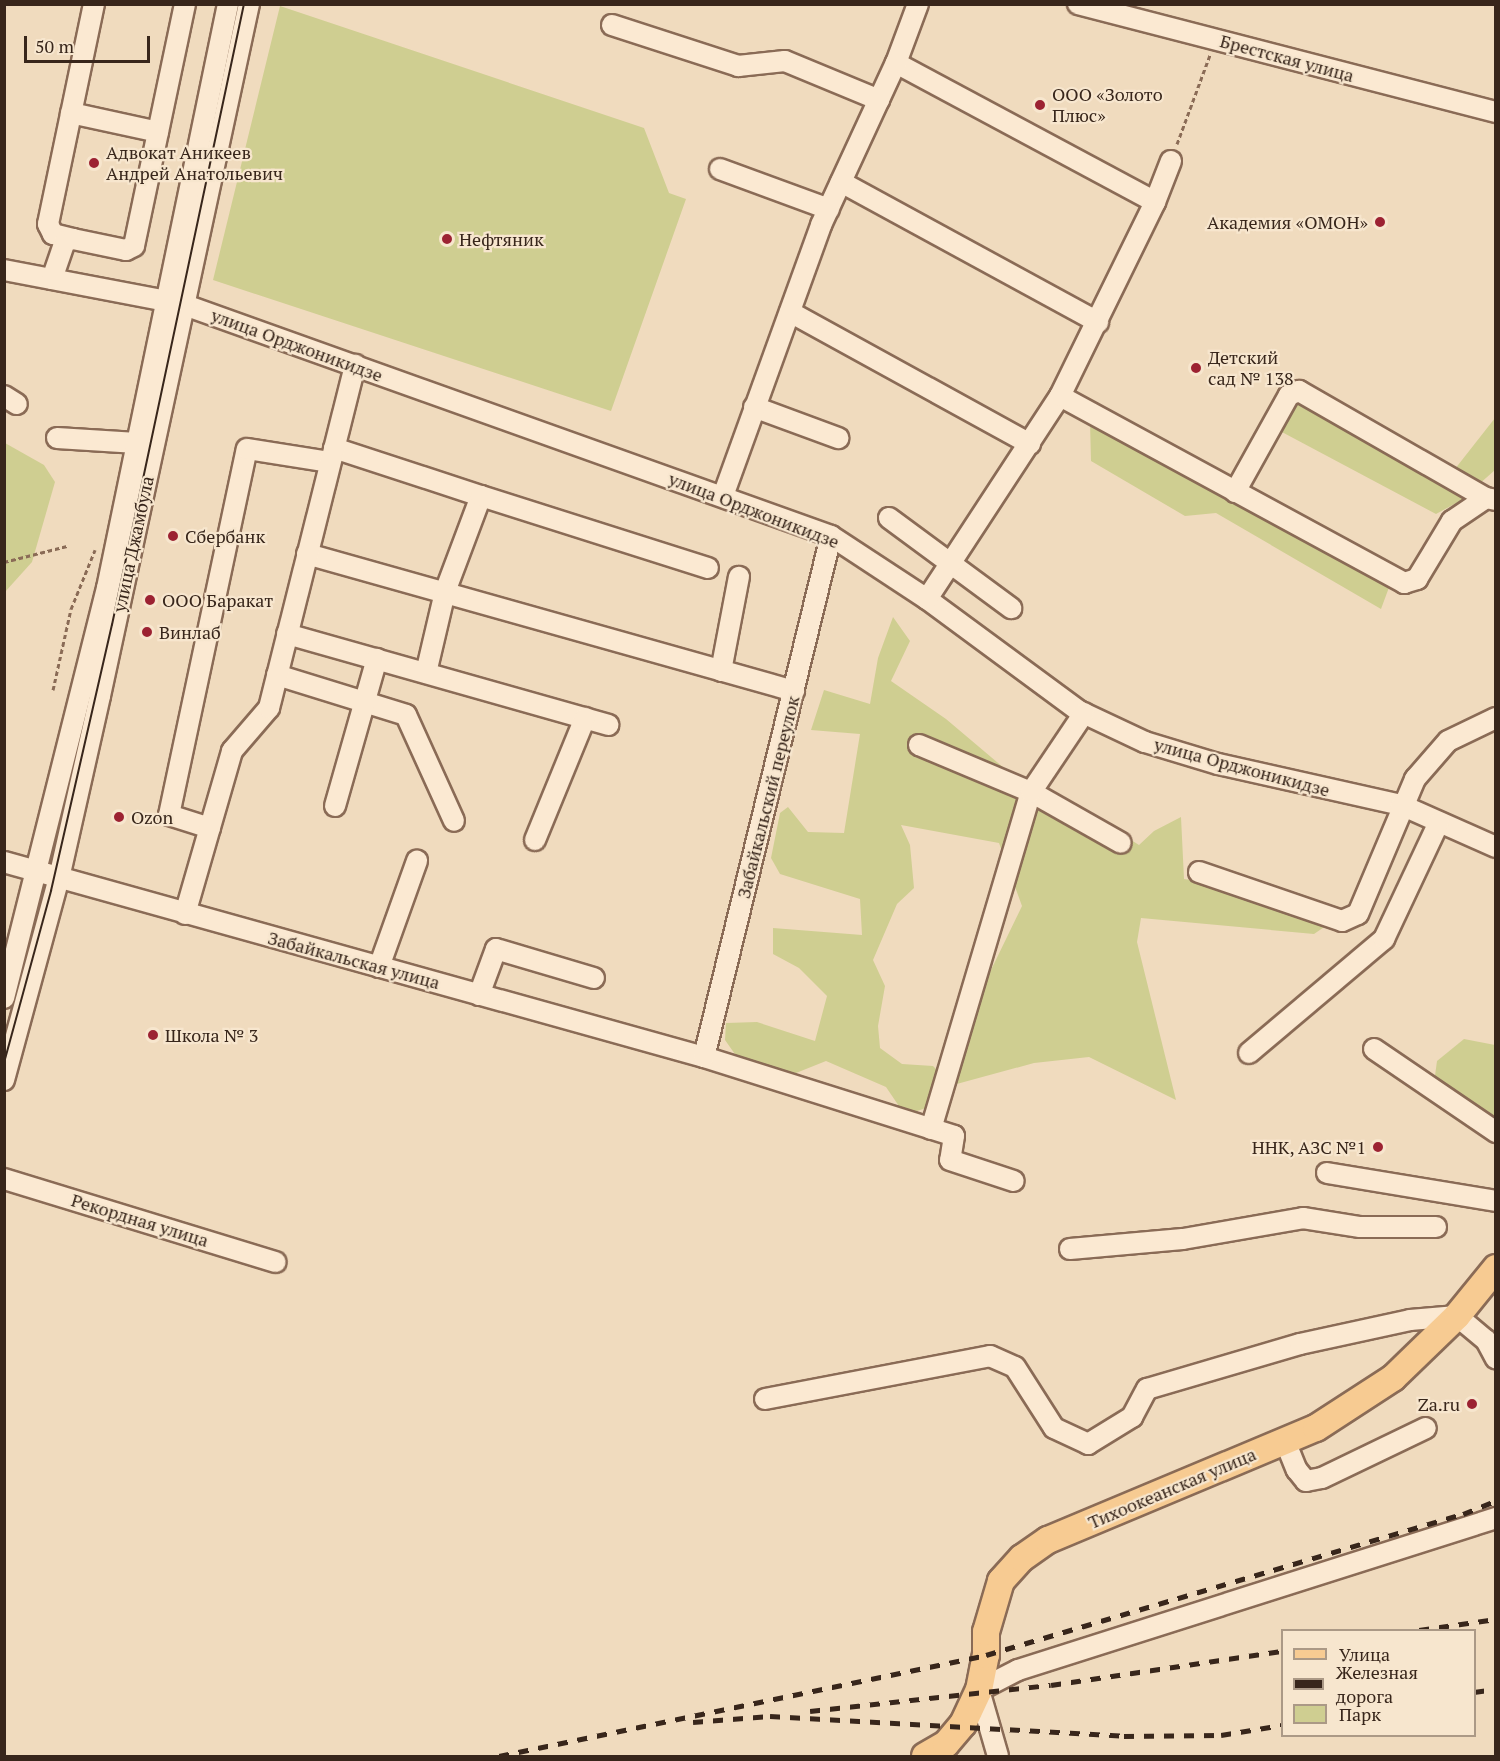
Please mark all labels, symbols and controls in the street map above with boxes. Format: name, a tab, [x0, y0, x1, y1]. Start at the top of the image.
scale bar	[27, 24, 153, 62]
street label: Брестская улица	[1218, 30, 1356, 86]
text: 50 m	[35, 34, 74, 58]
place label: ООО «Золото Плюс»	[1052, 84, 1163, 127]
marker: ООО «Золото Плюс»	[1033, 98, 1047, 112]
place label: Адвокат Аникеев Андрей Анатольевич	[106, 142, 283, 184]
marker: Адвокат Аникеев Андрей Анатольевич	[87, 156, 101, 170]
place label: Академия «ОМОН»	[1207, 211, 1368, 233]
marker: Академия «ОМОН»	[1373, 215, 1387, 229]
place label: Нефтяник	[459, 228, 544, 250]
marker: Нефтяник	[440, 232, 454, 246]
street label: улица Орджоникидзе	[208, 304, 386, 386]
place label: Детский сад № 138	[1208, 347, 1294, 389]
marker: Детский сад № 138	[1189, 361, 1203, 375]
street label: улица Орджоникидзе	[666, 468, 842, 552]
street label: улица Джамбула	[108, 474, 158, 614]
place label: Сбербанк	[185, 525, 265, 547]
marker: Сбербанк	[166, 529, 180, 543]
place label: ООО Баракат	[162, 589, 273, 611]
marker: ООО Баракат	[143, 593, 157, 607]
place label: Винлаб	[159, 621, 221, 643]
marker: Винлаб	[140, 625, 154, 639]
street label: Забайкальский переулок	[732, 693, 804, 901]
street label: улица Орджоникидзе	[1152, 733, 1332, 801]
place label: Ozon	[131, 806, 173, 828]
marker: Ozon	[112, 810, 126, 824]
street label: Забайкальская улица	[266, 927, 442, 993]
place label: Школа № 3	[165, 1024, 258, 1046]
marker: Школа № 3	[146, 1028, 160, 1042]
place label: ННК, АЗС №1	[1251, 1136, 1366, 1158]
marker: ННК, АЗС №1	[1371, 1140, 1385, 1154]
street label: Рекордная улица	[69, 1189, 211, 1251]
place label: Za.ru	[1418, 1393, 1460, 1415]
marker: Za.ru	[1465, 1397, 1479, 1411]
street label: Тихоокеанская улица	[1085, 1443, 1259, 1533]
legend	[1281, 1629, 1476, 1737]
text: Улица	[1339, 1642, 1390, 1666]
text: Железная дорога	[1336, 1660, 1418, 1708]
text: Парк	[1339, 1702, 1381, 1726]

